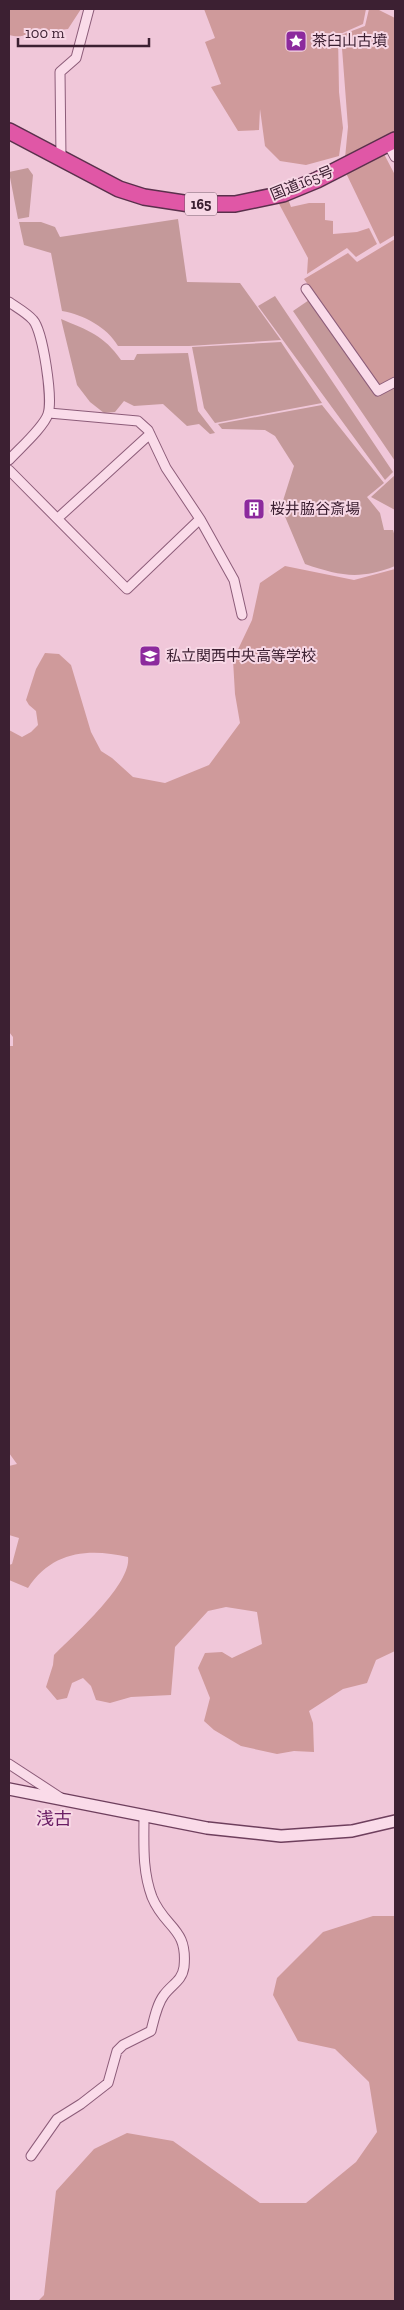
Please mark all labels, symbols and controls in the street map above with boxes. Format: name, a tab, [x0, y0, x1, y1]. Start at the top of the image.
scale bar	[18, 15, 149, 47]
text: 100 m	[25, 24, 64, 42]
place icon: 茶臼山古墳	[284, 29, 308, 53]
place label: 茶臼山古墳	[312, 32, 387, 50]
street label: 国道165号	[268, 162, 336, 204]
road number: 165	[185, 192, 217, 215]
building icon: 桜井脇谷斎場	[242, 497, 266, 521]
place label: 桜井脇谷斎場	[270, 500, 360, 518]
school or university icon: 私立関西中央高等学校	[138, 644, 162, 668]
place label: 私立関西中央高等学校	[166, 647, 316, 665]
district label: 浅古	[36, 1808, 72, 1830]

